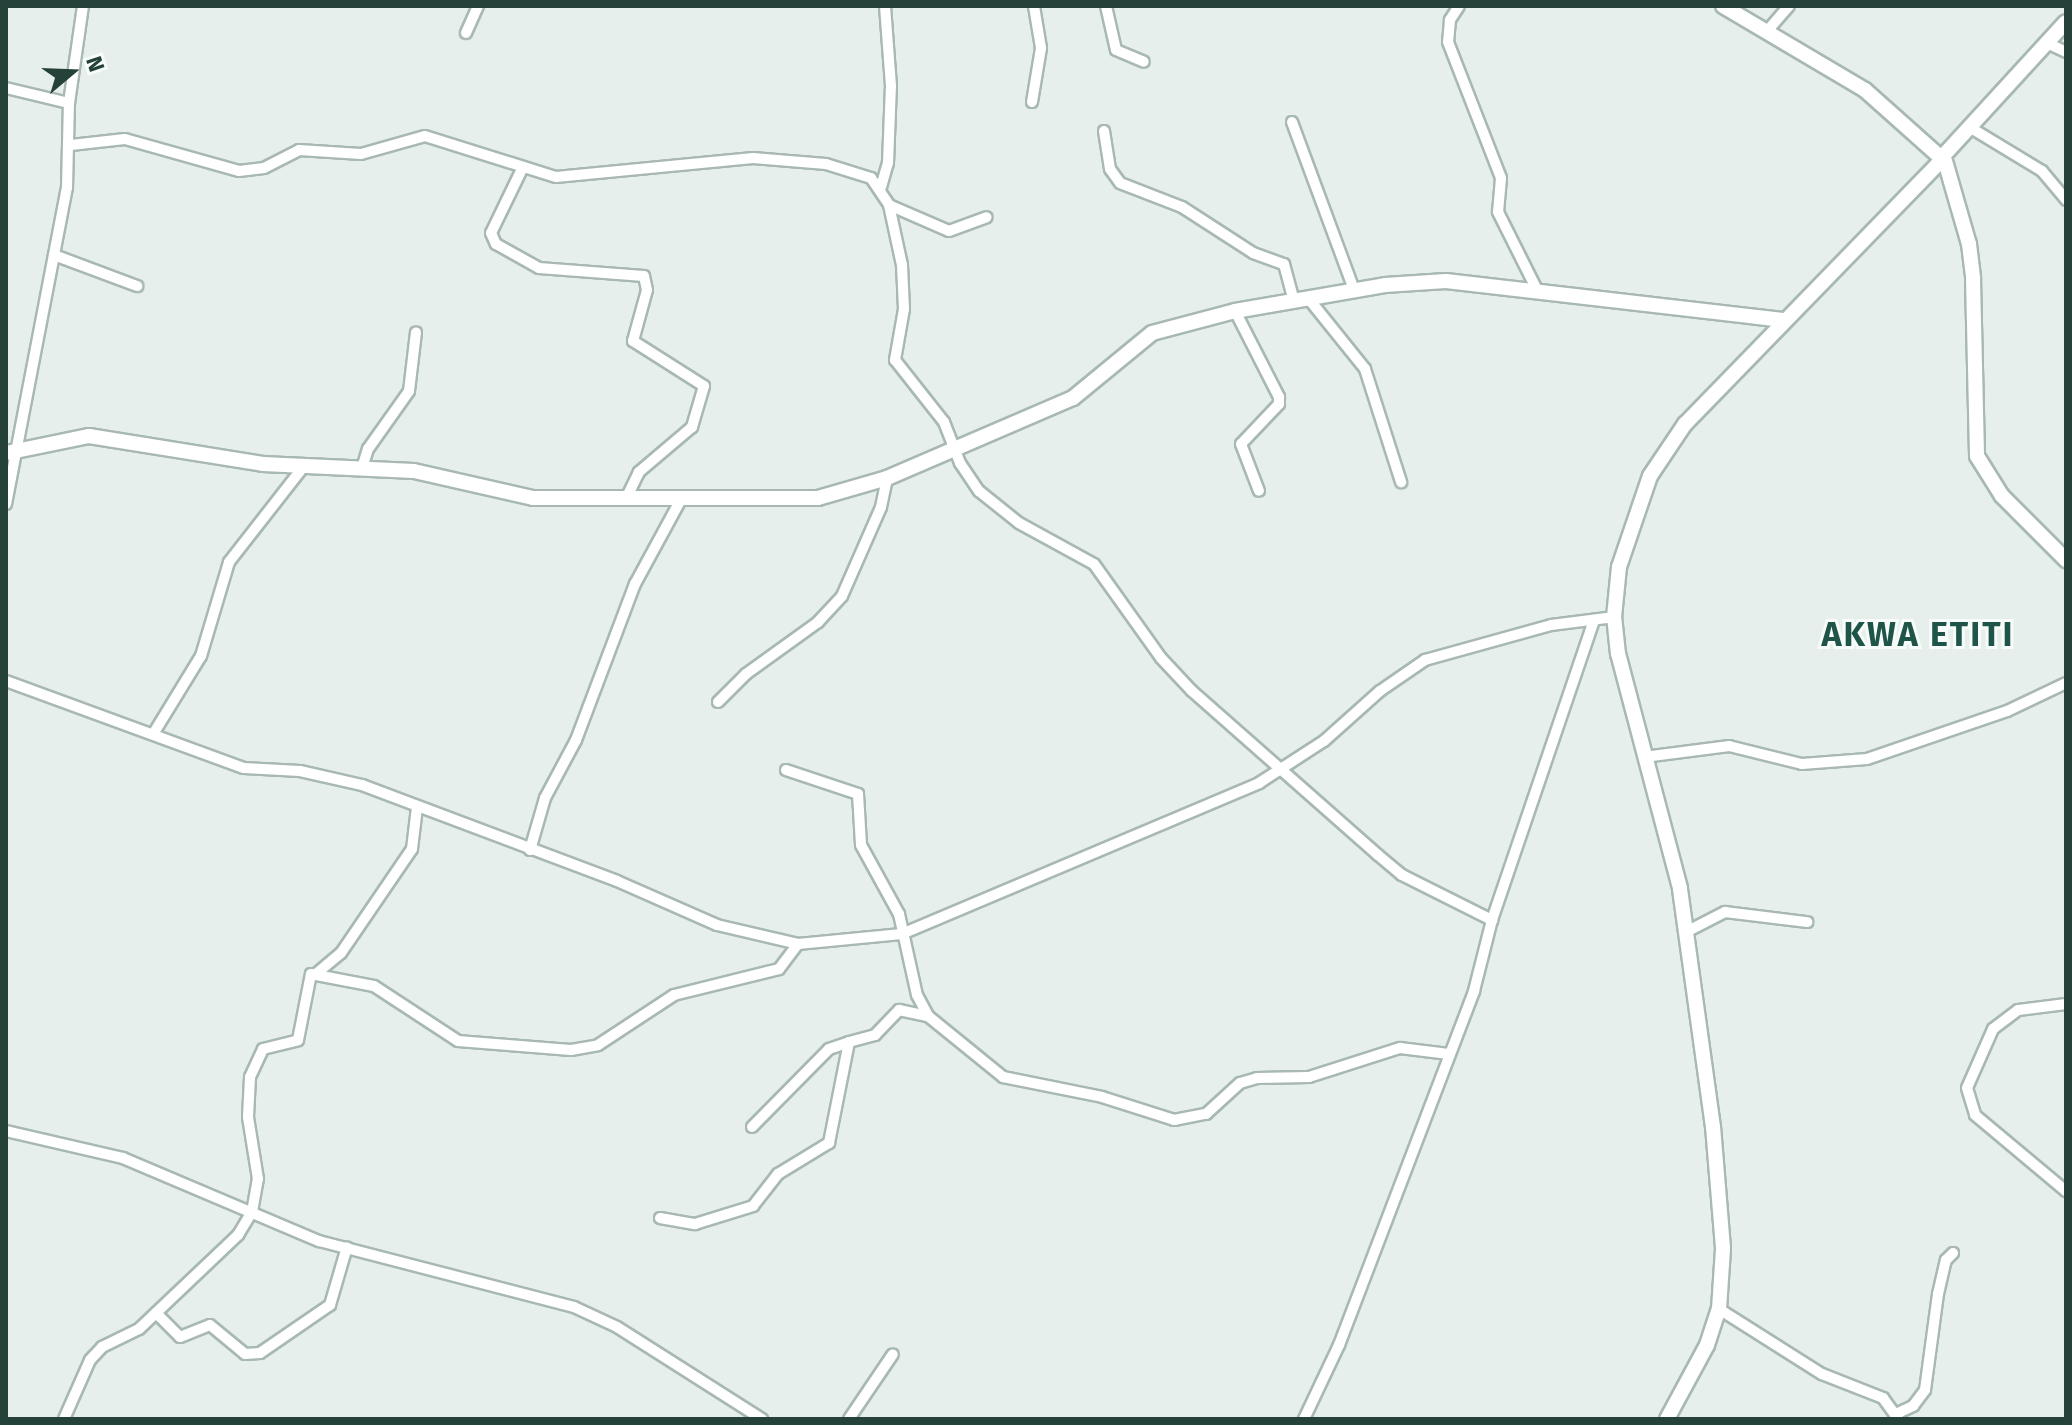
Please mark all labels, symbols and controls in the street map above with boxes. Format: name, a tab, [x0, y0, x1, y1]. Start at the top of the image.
north arrow	[32, 32, 112, 112]
text: N	[80, 53, 110, 75]
district label: AKWA ETITI	[1821, 615, 2015, 655]

